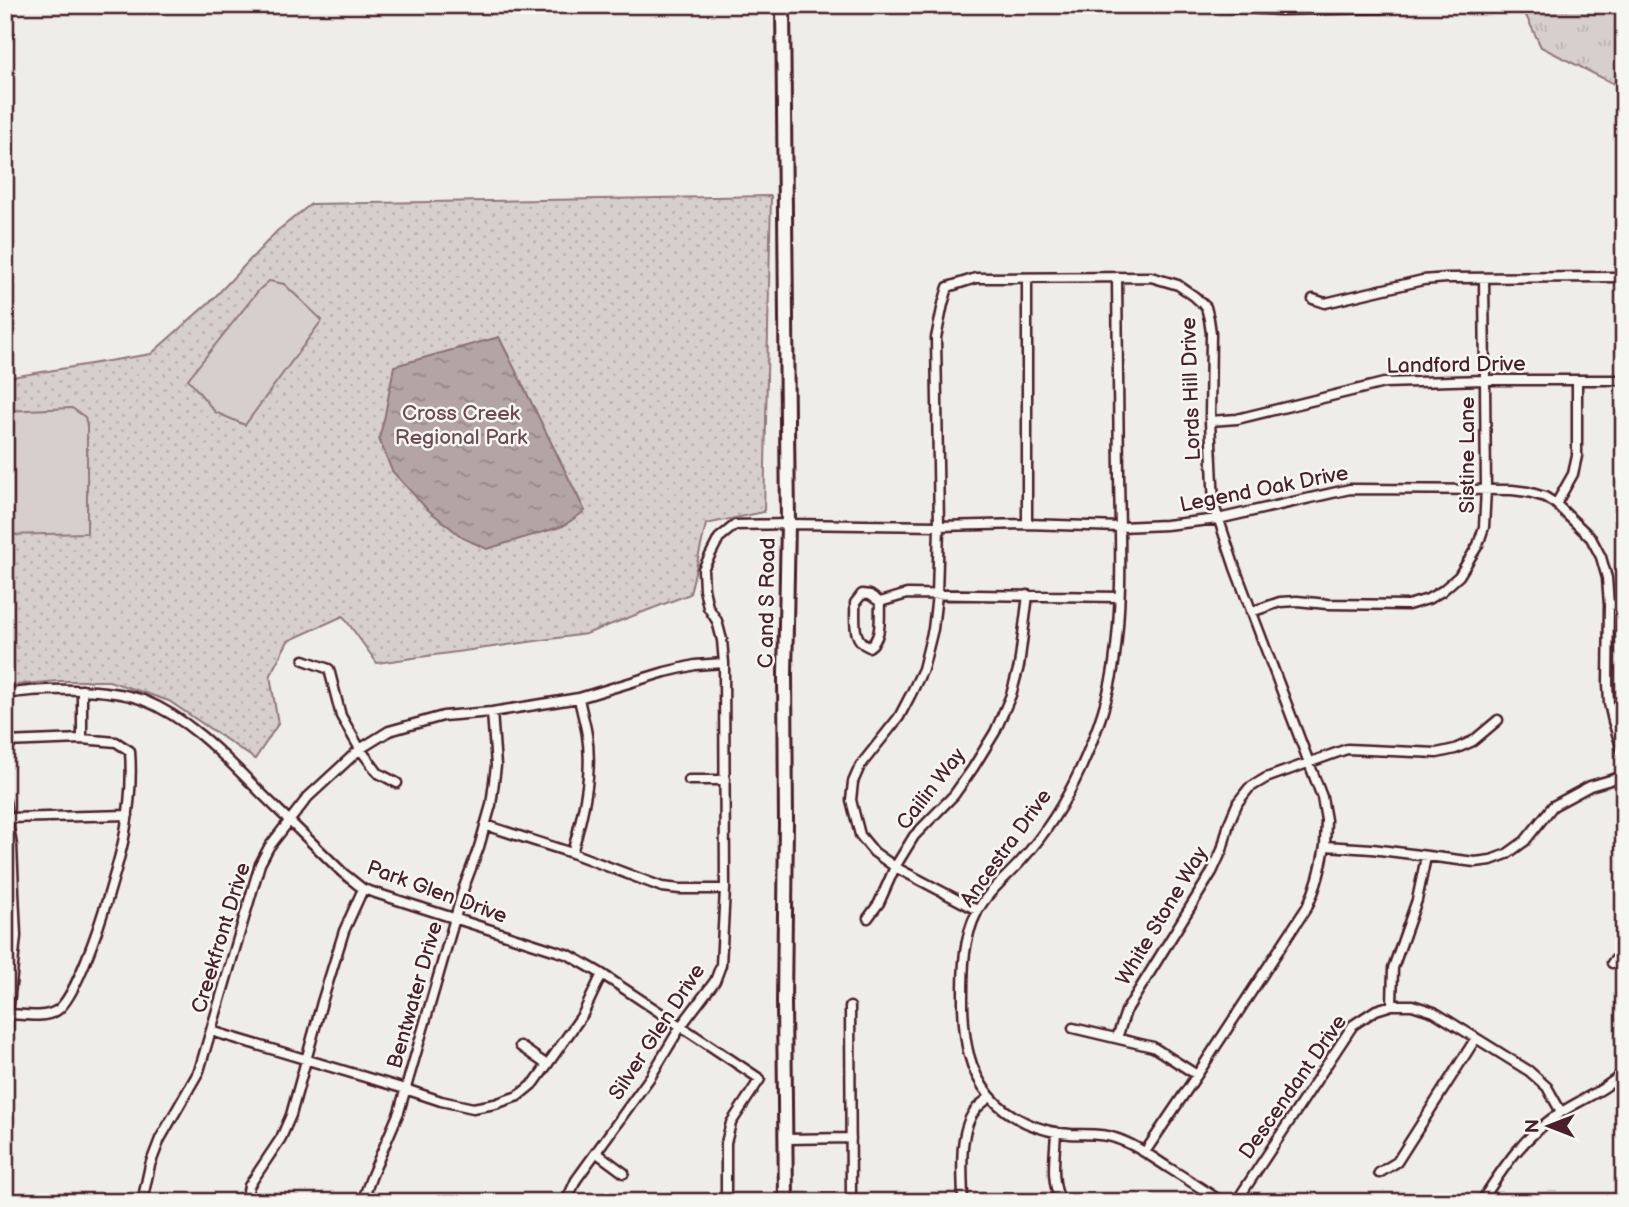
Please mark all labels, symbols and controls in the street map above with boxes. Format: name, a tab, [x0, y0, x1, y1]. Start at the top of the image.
street label: Lords Hill Drive	[1176, 317, 1206, 461]
street label: Landford Drive	[1386, 351, 1526, 379]
street label: Sistine Lane	[1455, 397, 1480, 513]
park label: Cross Creek Regional Park	[395, 401, 528, 450]
street label: Legend Oak Drive	[1178, 460, 1350, 518]
street label: C and S Road	[753, 537, 781, 669]
street label: Cailin Way	[891, 743, 971, 835]
street label: Ancestra Drive	[955, 784, 1057, 912]
street label: White Stone Way	[1111, 842, 1213, 990]
street label: Park Glen Drive	[363, 855, 511, 929]
street label: Creekfront Drive	[186, 860, 256, 1016]
street label: Bentwater Drive	[382, 919, 448, 1071]
street label: Silver Glen Drive	[604, 959, 710, 1105]
street label: Descendant Drive	[1234, 1010, 1352, 1164]
north arrow	[1514, 1092, 1584, 1162]
text: N	[1522, 1119, 1545, 1133]

